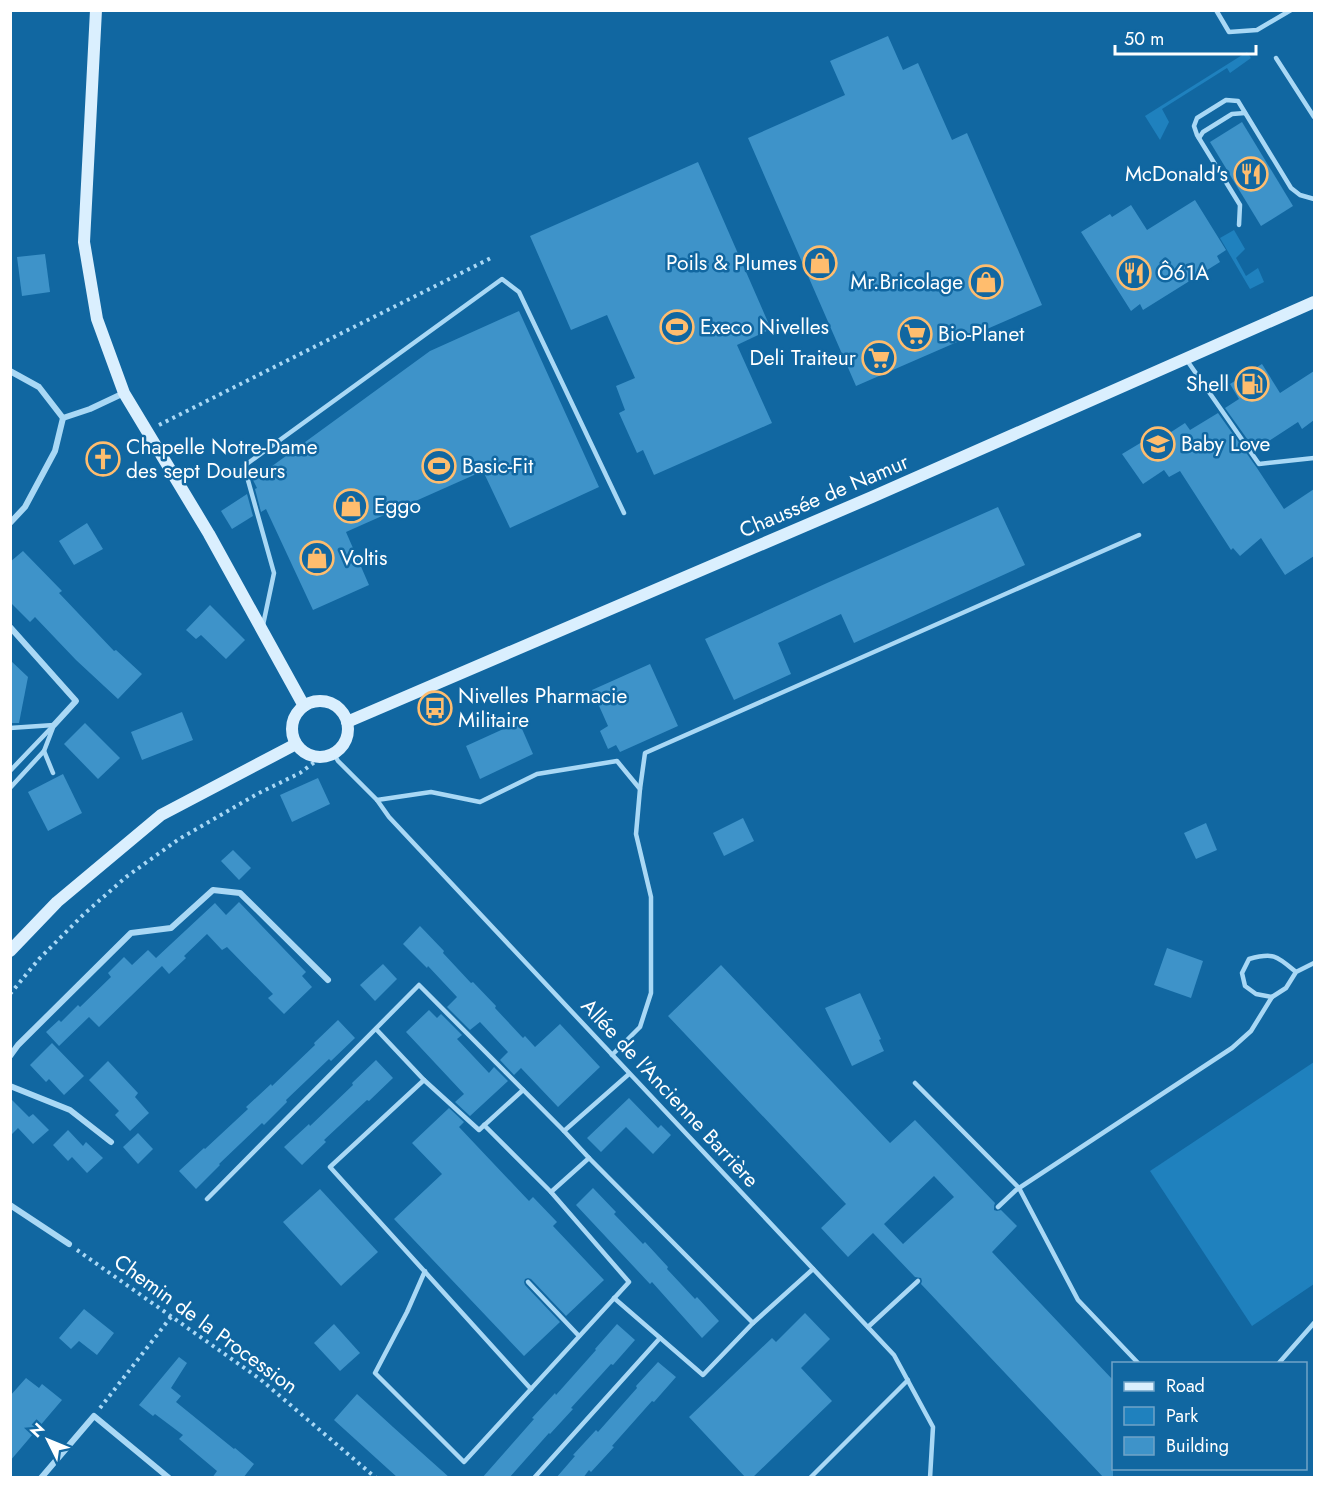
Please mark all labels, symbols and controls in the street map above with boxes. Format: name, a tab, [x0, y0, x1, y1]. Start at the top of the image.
scale bar	[1115, 18, 1256, 56]
text: 50 m	[1124, 26, 1164, 52]
restaurant icon: McDonald's	[1233, 156, 1269, 192]
place label: McDonald's	[1125, 159, 1228, 189]
shop icon: Poils & Plumes	[802, 245, 838, 281]
place label: Poils & Plumes	[666, 248, 797, 278]
restaurant icon: Ô61A	[1116, 255, 1152, 291]
place label: Ô61A	[1157, 258, 1209, 288]
shop icon: Mr.Bricolage	[968, 264, 1004, 300]
place label: Mr.Bricolage	[850, 267, 963, 297]
sports icon: Execo Nivelles	[659, 309, 695, 345]
place label: Execo Nivelles	[700, 312, 829, 342]
supermarket icon: Bio-Planet	[897, 316, 933, 352]
place label: Bio-Planet	[938, 319, 1024, 349]
supermarket icon: Deli Traiteur	[861, 340, 897, 376]
place label: Deli Traiteur	[749, 343, 857, 373]
fuel station icon: Shell	[1234, 366, 1270, 402]
place label: Shell	[1186, 369, 1229, 399]
school or university icon: Baby Love	[1140, 426, 1176, 462]
place label: Baby Love	[1181, 429, 1271, 459]
place label: Chapelle Notre-Dame des sept Douleurs	[126, 432, 318, 486]
church icon: Chapelle Notre-Dame des sept Douleurs	[85, 441, 121, 477]
street label: Chaussée de Namur	[735, 446, 914, 545]
sports icon: Basic-Fit	[421, 448, 457, 484]
place label: Basic-Fit	[462, 451, 533, 481]
shop icon: Eggo	[333, 488, 369, 524]
place label: Eggo	[374, 491, 421, 521]
shop icon: Voltis	[299, 540, 335, 576]
place label: Voltis	[340, 543, 387, 573]
place label: Nivelles Pharmacie Militaire	[458, 681, 628, 735]
bus stop icon: Nivelles Pharmacie Militaire	[417, 690, 453, 726]
street label: Allée de l'Ancienne Barrière	[574, 992, 766, 1194]
street label: Chemin de la Procession	[108, 1247, 304, 1401]
legend	[1112, 1362, 1307, 1470]
text: Road	[1166, 1373, 1205, 1399]
text: Park	[1166, 1403, 1198, 1429]
north arrow	[18, 1410, 78, 1470]
text: N	[25, 1418, 50, 1443]
text: Building	[1166, 1433, 1229, 1459]

